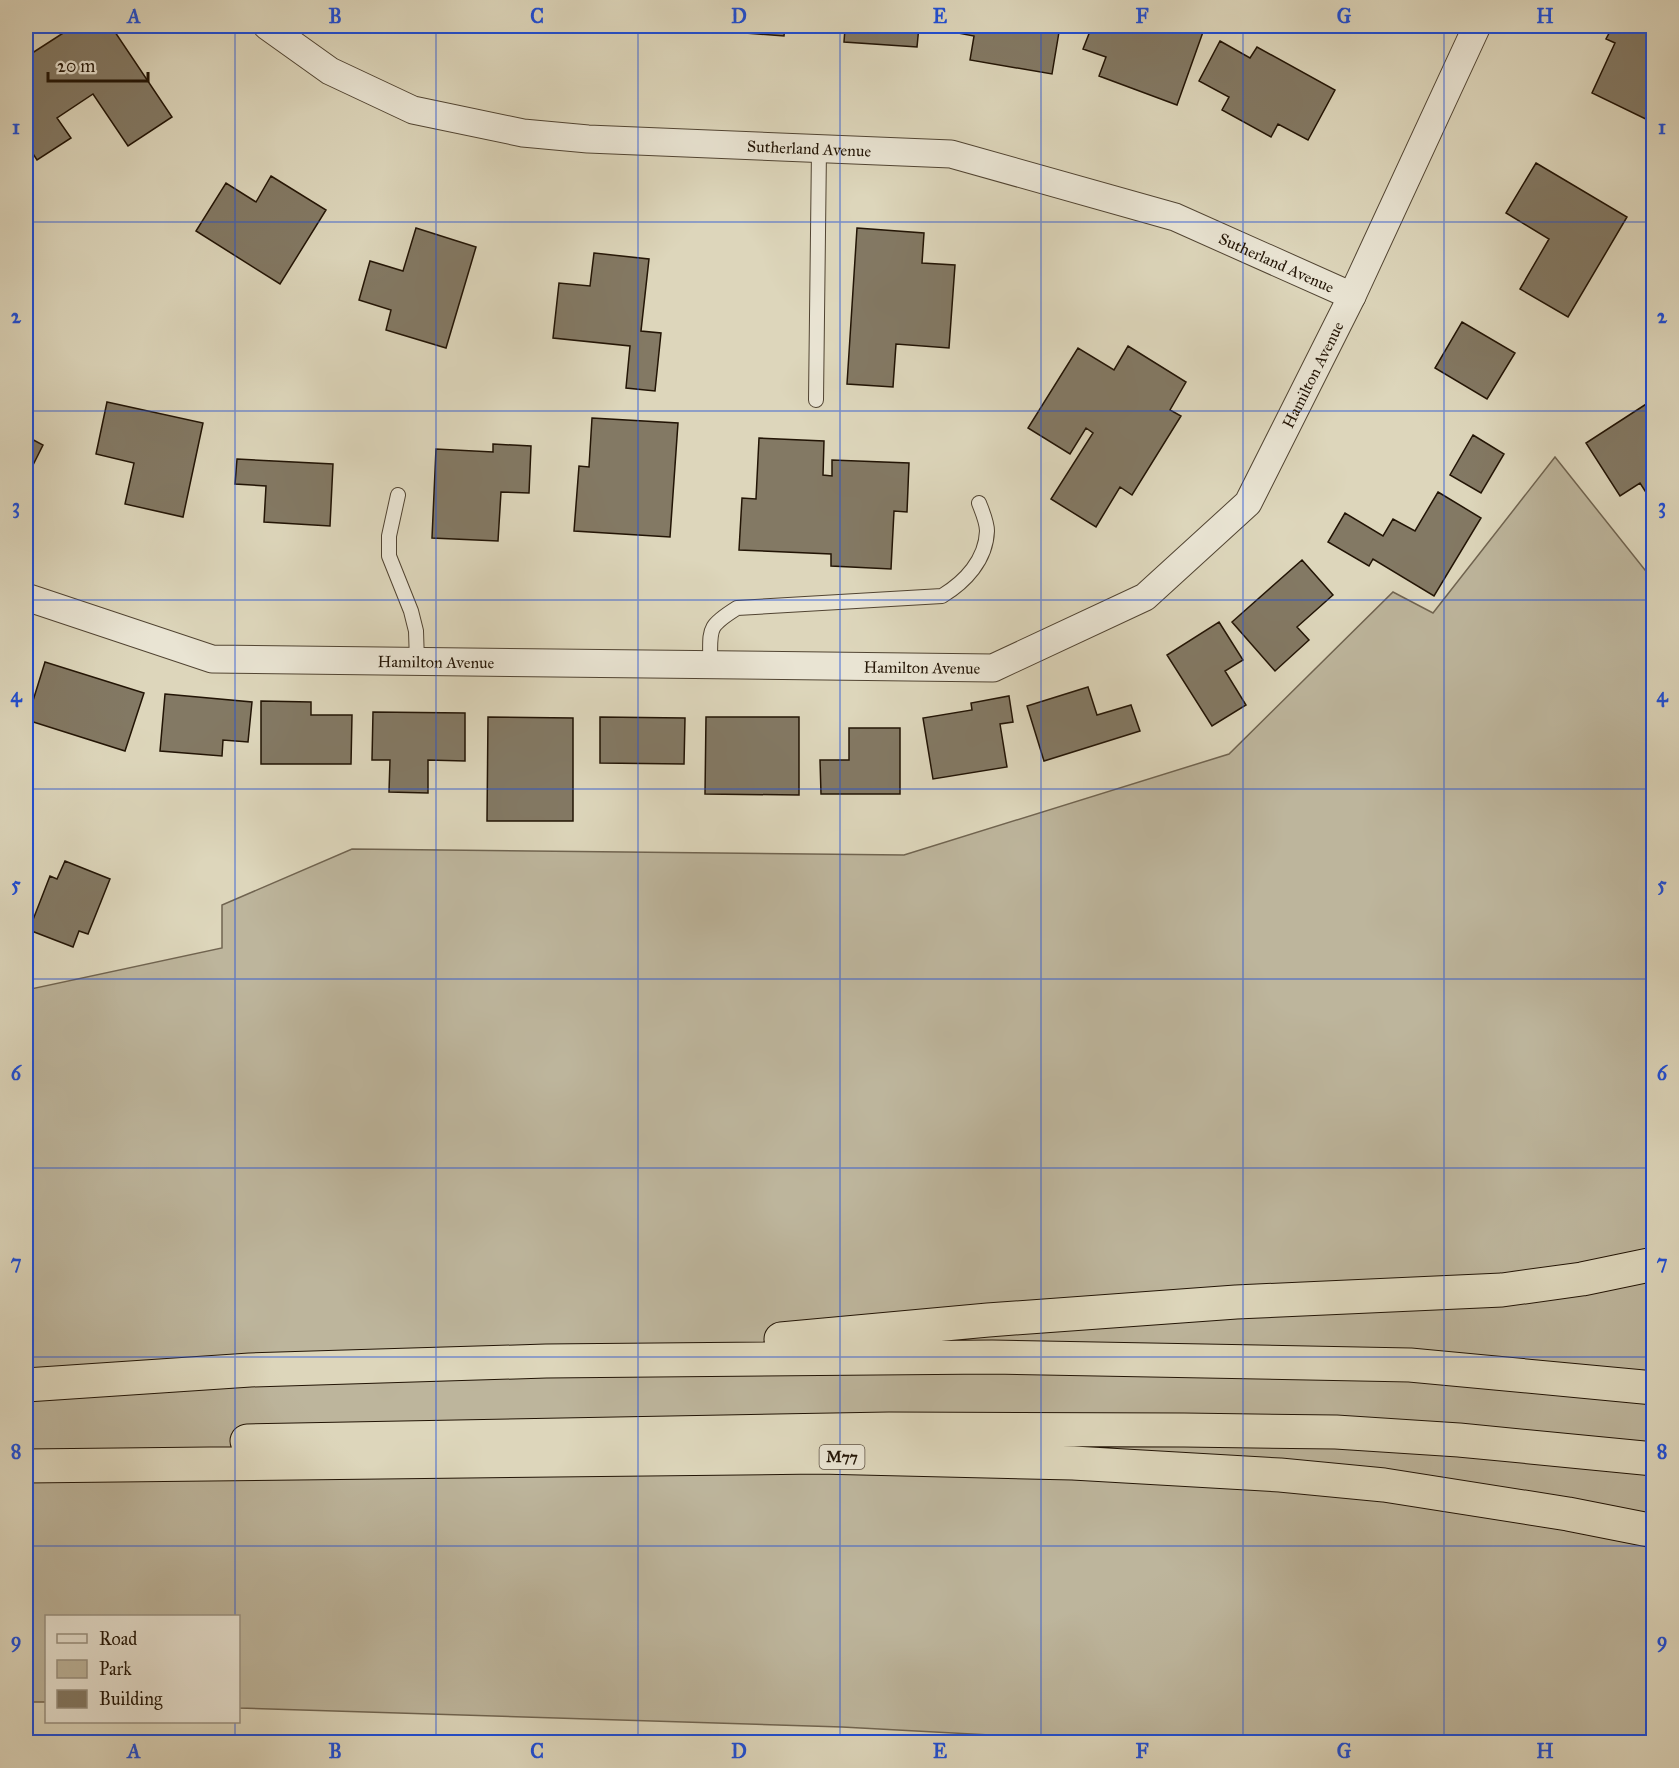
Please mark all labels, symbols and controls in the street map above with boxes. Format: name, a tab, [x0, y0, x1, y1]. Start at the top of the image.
text: A	[125, 4, 141, 28]
text: B	[328, 4, 342, 28]
text: C	[530, 4, 544, 28]
text: D	[731, 4, 747, 28]
text: E	[933, 4, 948, 28]
text: F	[1135, 4, 1149, 28]
text: G	[1337, 4, 1352, 28]
text: H	[1536, 4, 1554, 28]
scale bar	[48, 45, 148, 83]
text: 20 m	[57, 55, 95, 77]
text: 1	[12, 115, 20, 139]
text: 1	[1658, 115, 1666, 139]
street label: Sutherland Avenue	[747, 136, 872, 160]
street label: Sutherland Avenue	[1216, 228, 1337, 296]
text: 2	[11, 304, 22, 328]
text: 2	[1657, 304, 1668, 328]
street label: Hamilton Avenue	[1278, 318, 1347, 431]
text: 3	[12, 494, 20, 519]
text: 3	[1658, 494, 1666, 519]
street label: Hamilton Avenue	[377, 651, 495, 672]
street label: Hamilton Avenue	[863, 657, 981, 677]
text: 4	[10, 683, 22, 708]
text: 4	[1656, 683, 1668, 708]
text: 5	[11, 872, 21, 896]
text: 5	[1657, 872, 1667, 896]
text: 6	[11, 1061, 23, 1085]
text: 6	[1657, 1061, 1669, 1085]
text: 7	[11, 1250, 22, 1274]
text: 7	[1657, 1250, 1668, 1274]
text: 8	[11, 1439, 21, 1463]
text: 8	[1657, 1439, 1667, 1463]
road number: M77	[820, 1445, 864, 1469]
legend	[45, 1615, 240, 1723]
text: 9	[11, 1628, 21, 1653]
text: Road	[99, 1628, 137, 1650]
text: 9	[1657, 1628, 1667, 1653]
text: Park	[99, 1658, 132, 1680]
text: Building	[99, 1688, 163, 1711]
text: A	[125, 1739, 141, 1763]
text: B	[328, 1739, 342, 1763]
text: C	[530, 1739, 544, 1763]
text: D	[731, 1739, 747, 1763]
text: E	[933, 1739, 948, 1763]
text: F	[1135, 1739, 1149, 1763]
text: G	[1337, 1739, 1352, 1763]
text: H	[1536, 1739, 1554, 1763]

